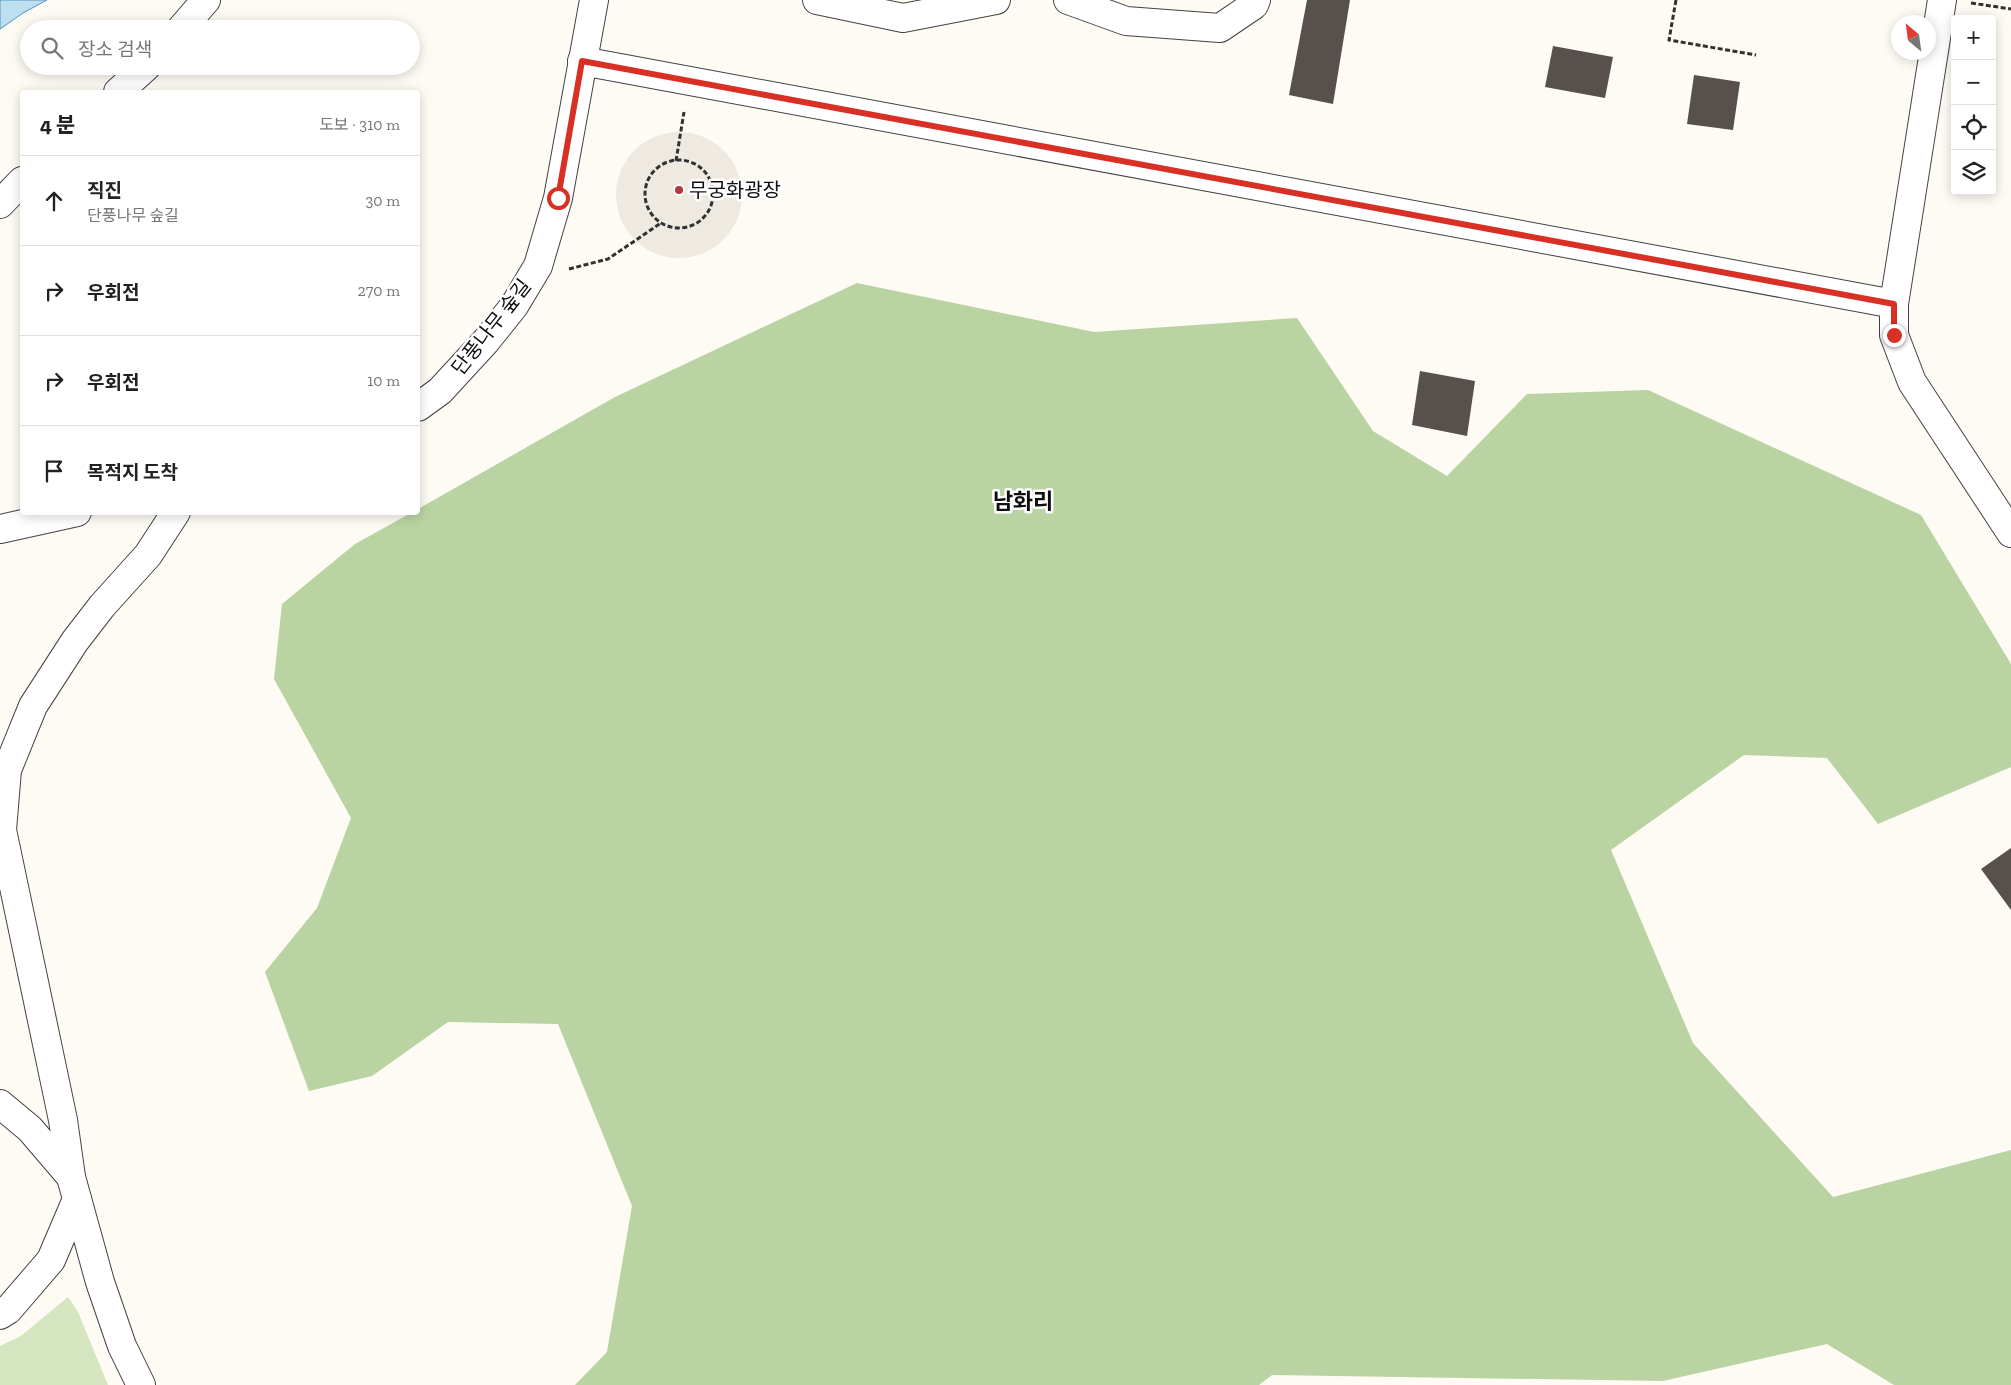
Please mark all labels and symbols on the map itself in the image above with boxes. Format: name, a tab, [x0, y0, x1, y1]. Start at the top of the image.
north arrow	[1891, 15, 1936, 60]
place label: 무궁화광장	[689, 178, 781, 202]
marker: 무궁화광장	[673, 184, 685, 196]
route start	[547, 187, 570, 210]
street label: 단풍나무 숲길	[446, 274, 536, 380]
route end	[1883, 324, 1906, 347]
district label: 남화리	[993, 488, 1053, 515]

